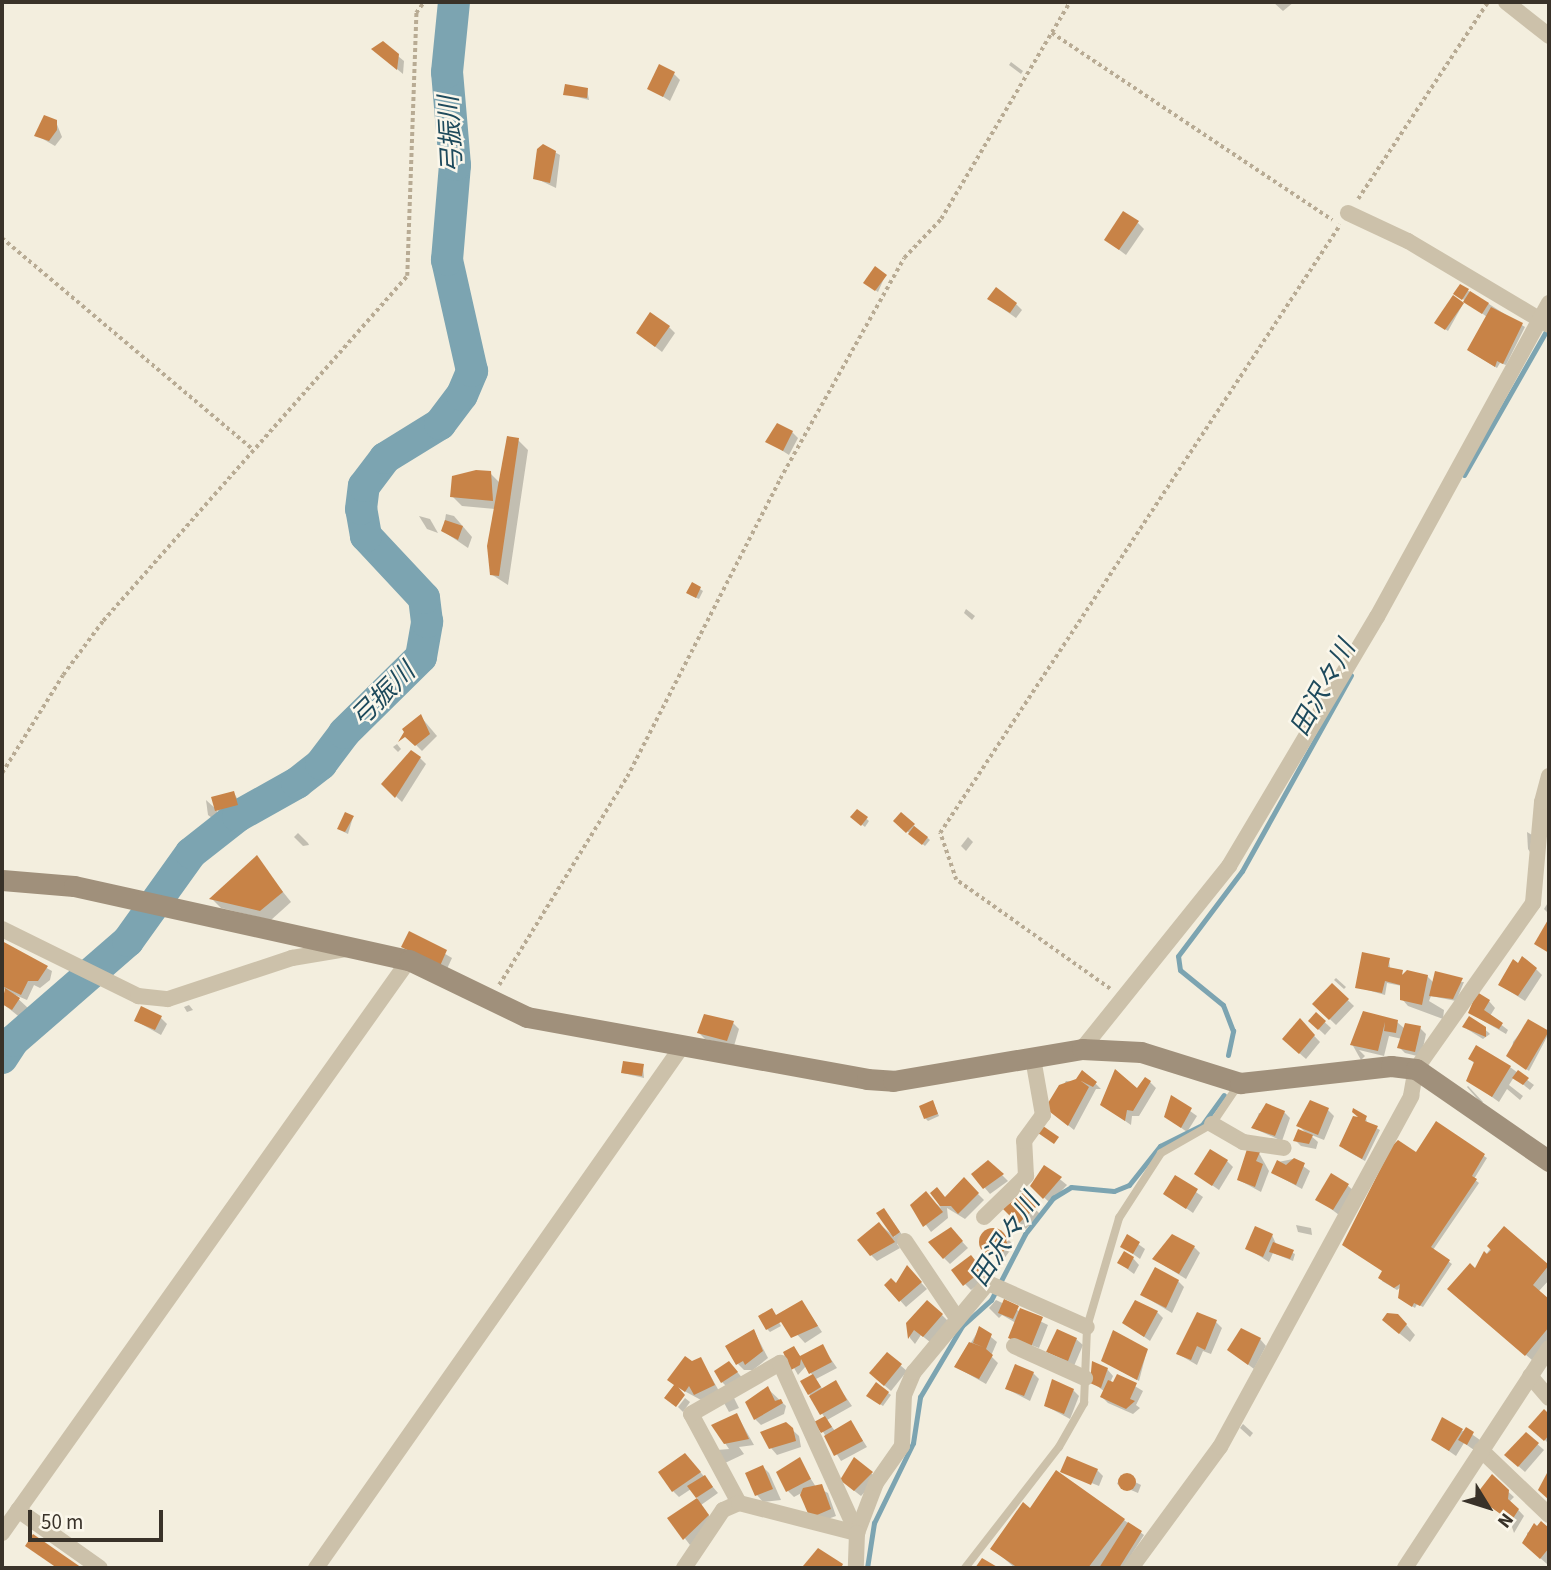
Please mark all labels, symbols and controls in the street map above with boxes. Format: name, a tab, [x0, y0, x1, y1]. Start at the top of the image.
water label: 弓振川	[433, 95, 469, 175]
water label: 田沢々川	[1284, 635, 1362, 741]
water label: 弓振川	[344, 656, 422, 734]
water label: 田沢々川	[964, 1188, 1046, 1292]
north arrow	[1453, 1472, 1523, 1542]
scale bar	[32, 1496, 166, 1540]
text: 50 m	[41, 1507, 83, 1537]
text: N	[1490, 1507, 1519, 1534]

